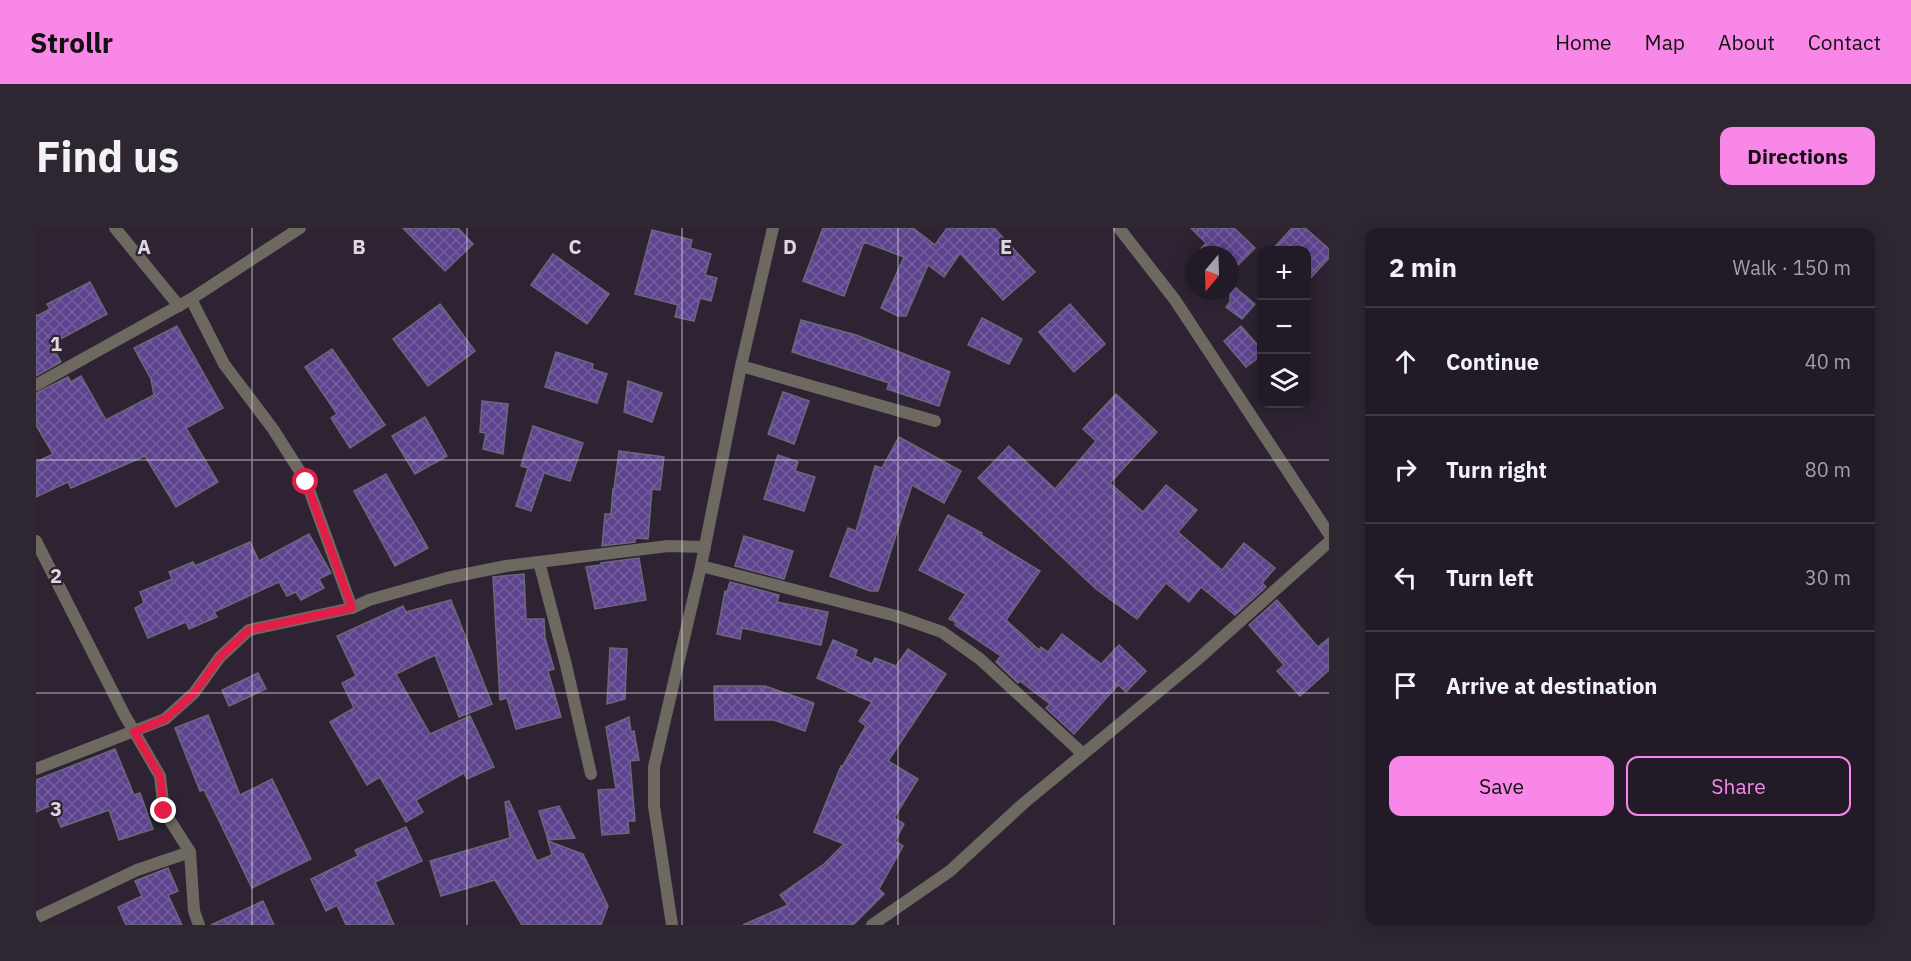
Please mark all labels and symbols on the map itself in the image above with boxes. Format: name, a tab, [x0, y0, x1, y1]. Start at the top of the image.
text: A	[137, 233, 151, 260]
text: B	[352, 233, 366, 260]
text: C	[568, 233, 582, 260]
text: D	[783, 233, 797, 260]
text: E	[1000, 233, 1012, 260]
north arrow	[1185, 246, 1239, 300]
text: 1	[50, 330, 62, 357]
route start	[292, 468, 318, 494]
text: 2	[50, 562, 62, 589]
text: 3	[50, 795, 62, 822]
route end	[150, 797, 176, 823]

